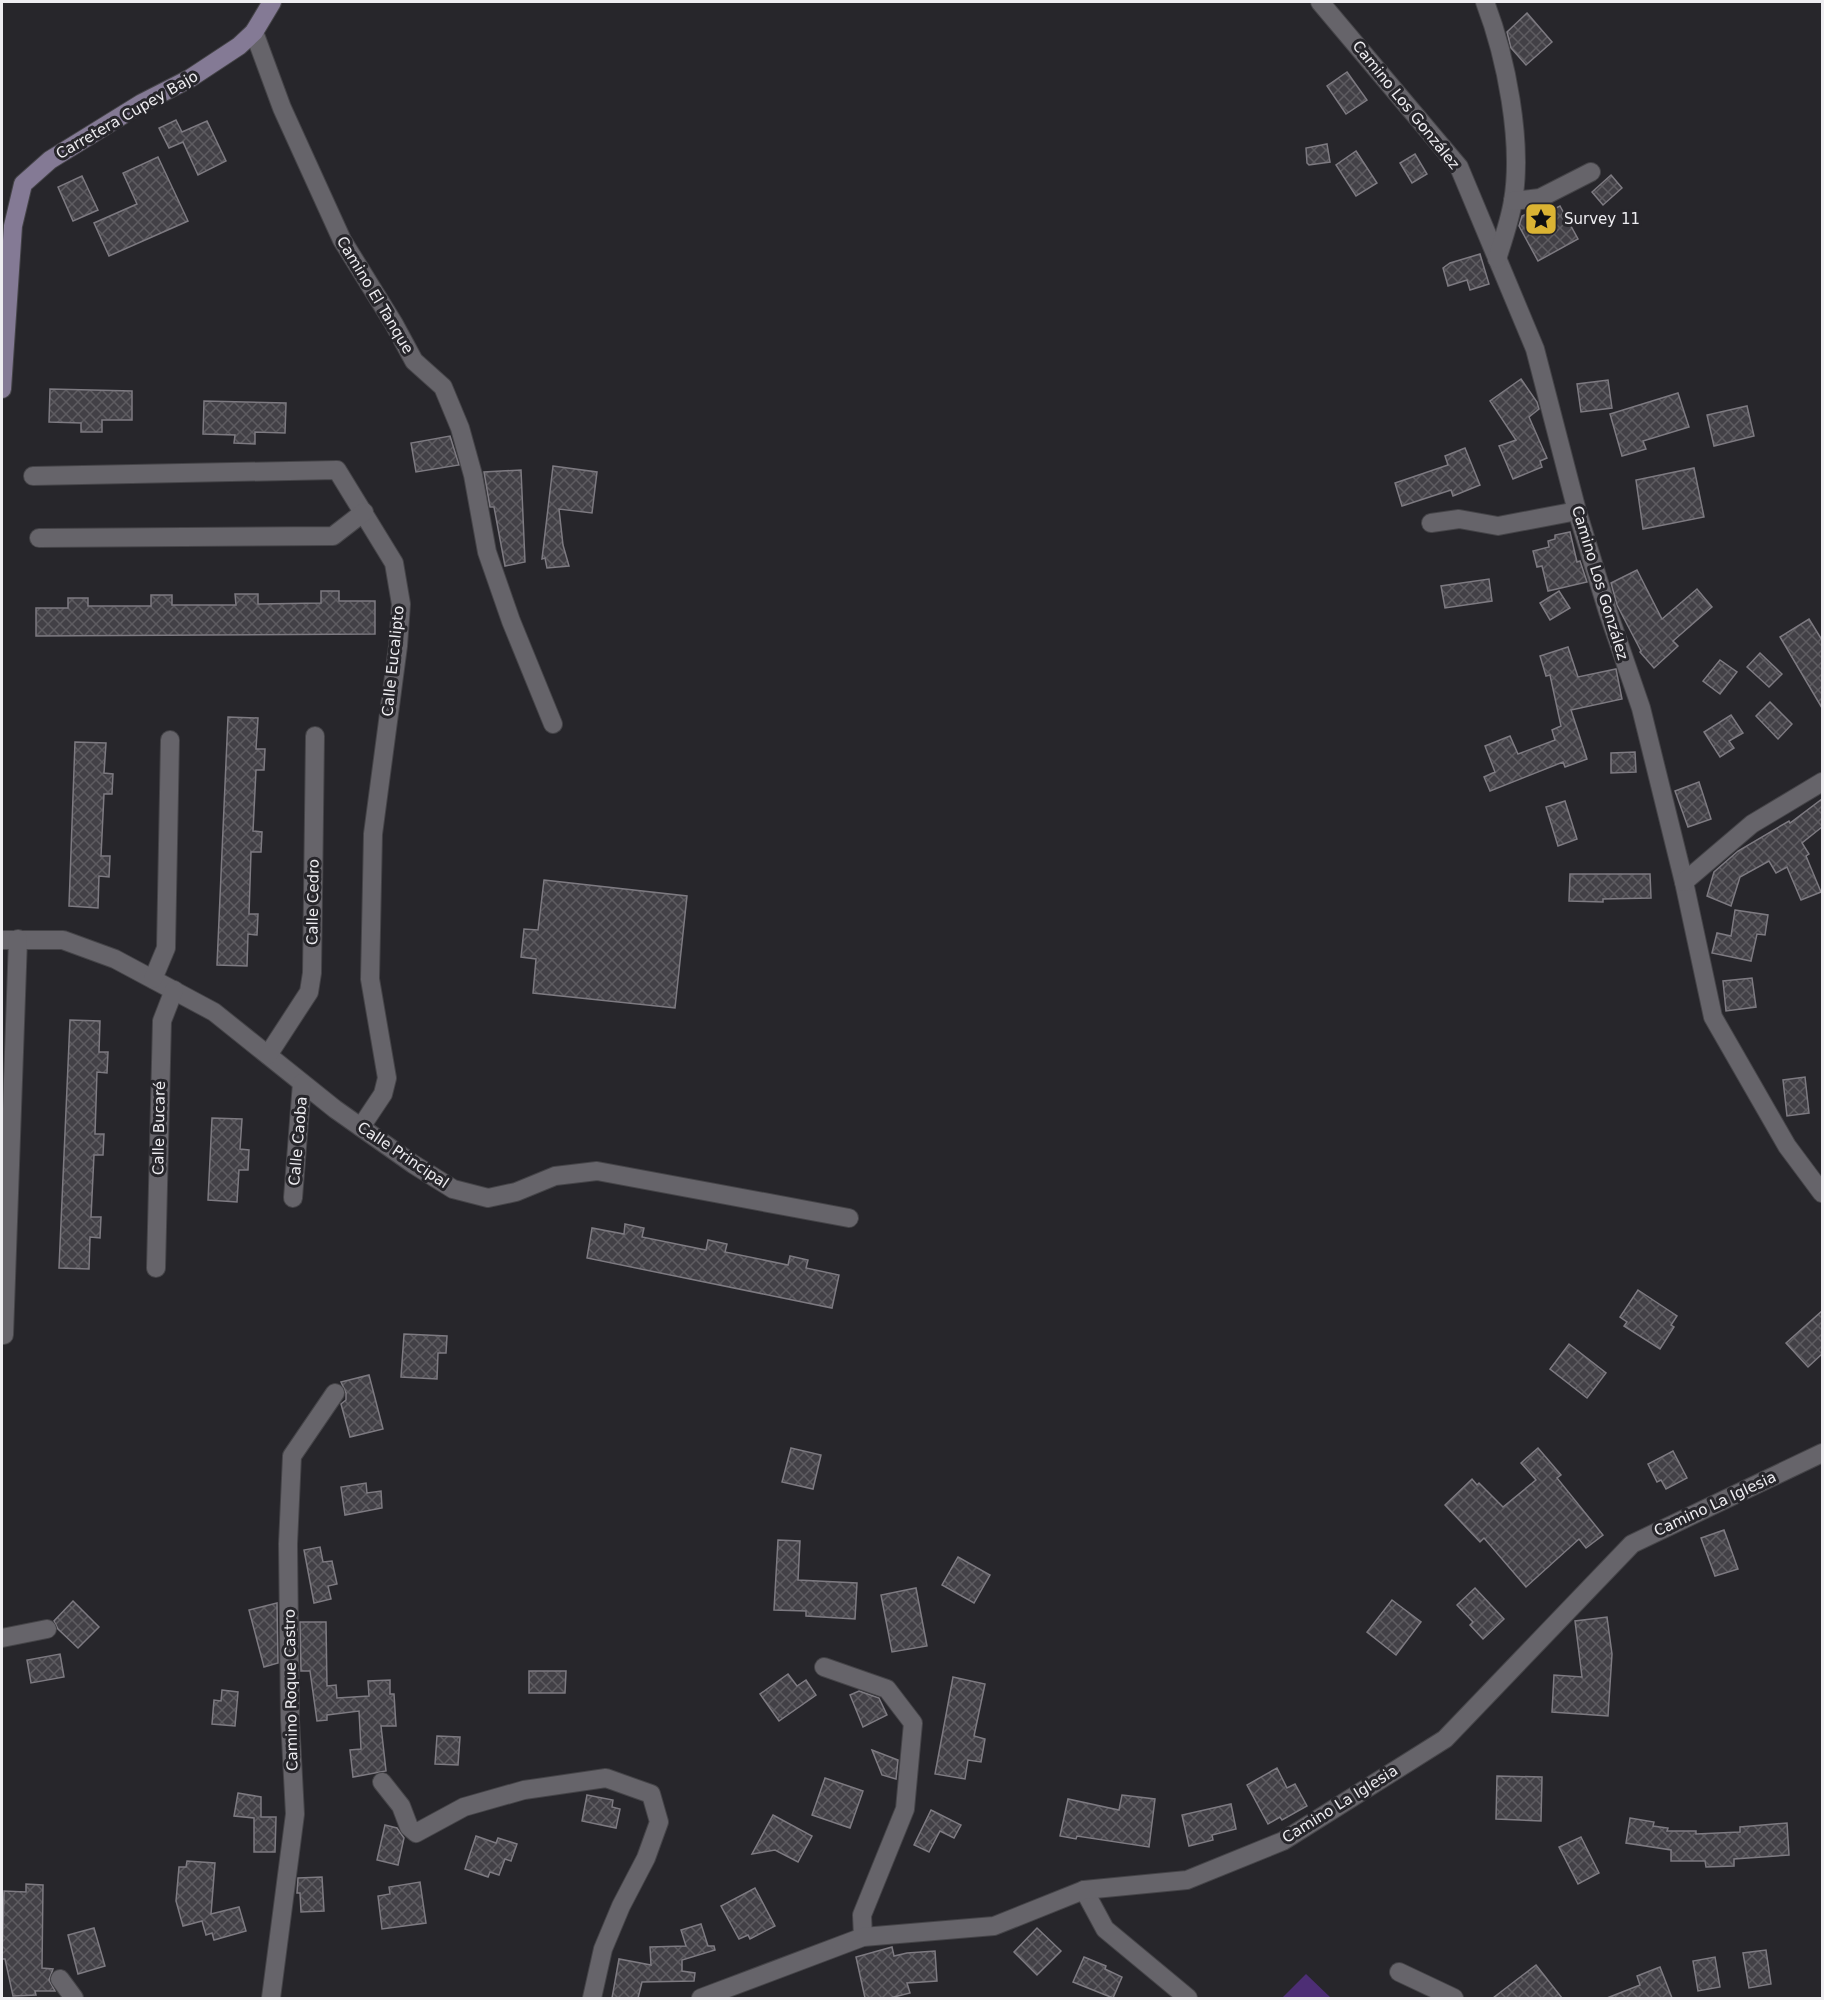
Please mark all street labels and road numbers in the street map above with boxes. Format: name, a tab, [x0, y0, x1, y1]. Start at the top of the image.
street label: Camino Los González	[1349, 37, 1464, 173]
street label: Carretera Cupey Bajo	[53, 67, 201, 163]
street label: Camino El Tanque	[333, 233, 417, 357]
street label: Camino Los González	[1568, 504, 1632, 662]
street label: Calle Eucalipto	[378, 605, 408, 717]
street label: Calle Cedro	[303, 859, 323, 945]
street label: Calle Bucaré	[149, 1081, 169, 1175]
street label: Calle Caoba	[285, 1096, 311, 1186]
street label: Calle Principal	[354, 1118, 452, 1192]
street label: Camino La Iglesia	[1651, 1468, 1779, 1540]
street label: Camino Roque Castro	[281, 1609, 301, 1771]
street label: Camino La Iglesia	[1279, 1761, 1401, 1847]

